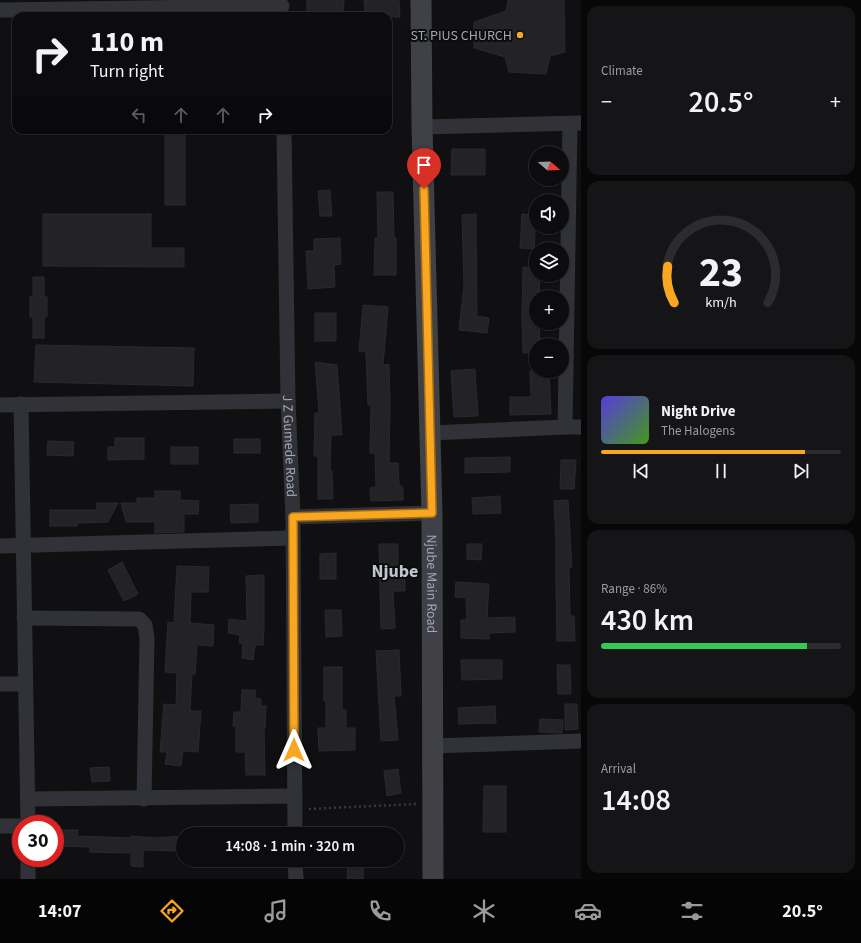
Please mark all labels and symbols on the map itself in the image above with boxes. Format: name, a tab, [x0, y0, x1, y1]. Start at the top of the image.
place label: ST. PIUS CHURCH	[410, 26, 512, 46]
marker: ST. PIUS CHURCH	[515, 30, 525, 40]
north arrow	[529, 146, 569, 186]
pin	[407, 148, 441, 189]
street label: J Z Gumede Road	[277, 395, 301, 498]
street label: Njube Main Road	[421, 534, 441, 633]
district label: Njube	[372, 559, 418, 584]
position arrow	[273, 729, 315, 771]
speed limit sign: 30	[12, 815, 64, 867]

